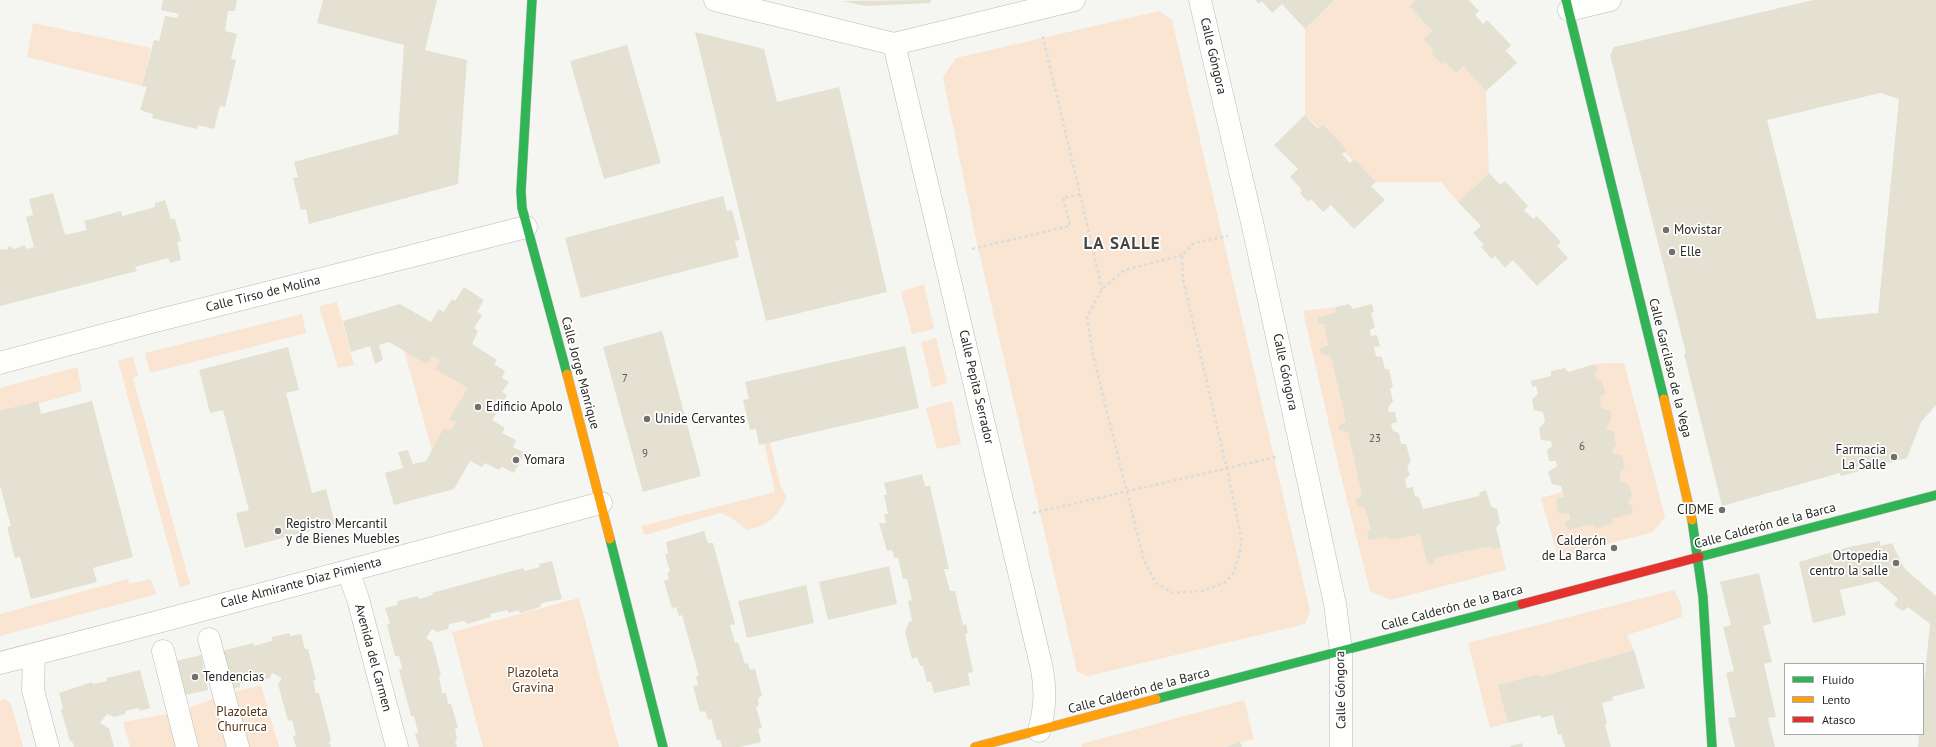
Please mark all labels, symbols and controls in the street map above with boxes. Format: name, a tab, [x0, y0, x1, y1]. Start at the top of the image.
street label: Calle Góngora	[1197, 16, 1229, 96]
place label: Movistar	[1674, 222, 1722, 238]
marker: Movistar	[1661, 225, 1671, 235]
district label: LA SALLE	[1083, 234, 1161, 254]
place label: Elle	[1680, 244, 1701, 260]
marker: Elle	[1667, 247, 1677, 257]
street label: Calle Tirso de Molina	[204, 272, 322, 316]
street label: Calle Garcilaso de la Vega	[1645, 297, 1695, 439]
street label: Calle Jorge Manrique	[557, 315, 603, 431]
street label: Calle Pepita Serrador	[955, 328, 997, 446]
street label: Calle Góngora	[1269, 332, 1301, 412]
house number: 7	[622, 372, 628, 386]
place label: Edificio Apolo	[486, 399, 563, 415]
marker: Edificio Apolo	[473, 402, 483, 412]
place label: Unide Cervantes	[655, 411, 745, 427]
marker: Unide Cervantes	[642, 414, 652, 424]
house number: 23	[1369, 432, 1381, 446]
house number: 6	[1579, 440, 1585, 454]
place label: Farmacia La Salle	[1836, 442, 1886, 473]
house number: 9	[642, 447, 648, 461]
place label: Yomara	[524, 452, 565, 468]
marker: Farmacia La Salle	[1889, 452, 1899, 462]
marker: Yomara	[511, 455, 521, 465]
street label: Calle Calderón de la Barca	[1693, 500, 1837, 552]
place label: CIDME	[1677, 502, 1714, 518]
marker: CIDME	[1717, 505, 1727, 515]
place label: Registro Mercantil y de Bienes Muebles	[286, 516, 400, 547]
marker: Registro Mercantil y de Bienes Muebles	[273, 526, 283, 536]
place label: Calderón de La Barca	[1542, 533, 1606, 564]
marker: Calderón de La Barca	[1609, 543, 1619, 553]
place label: Ortopedia centro la salle	[1810, 548, 1888, 579]
street label: Calle Almirante Díaz Pimienta	[219, 554, 383, 612]
marker: Ortopedia centro la salle	[1891, 558, 1901, 568]
street label: Calle Calderón de la Barca	[1380, 582, 1524, 634]
street label: Avenida del Carmen	[351, 603, 395, 713]
street label: Calle Góngora	[1333, 651, 1349, 729]
legend	[1784, 663, 1924, 735]
park label: Plazoleta Gravina	[507, 665, 559, 696]
street label: Calle Calderón de la Barca	[1067, 665, 1211, 717]
place label: Tendencias	[203, 669, 264, 685]
marker: Tendencias	[190, 672, 200, 682]
text: Fluido	[1822, 672, 1854, 687]
text: Lento	[1822, 692, 1851, 707]
park label: Plazoleta Churruca	[216, 704, 268, 735]
text: Atasco	[1822, 712, 1855, 727]

